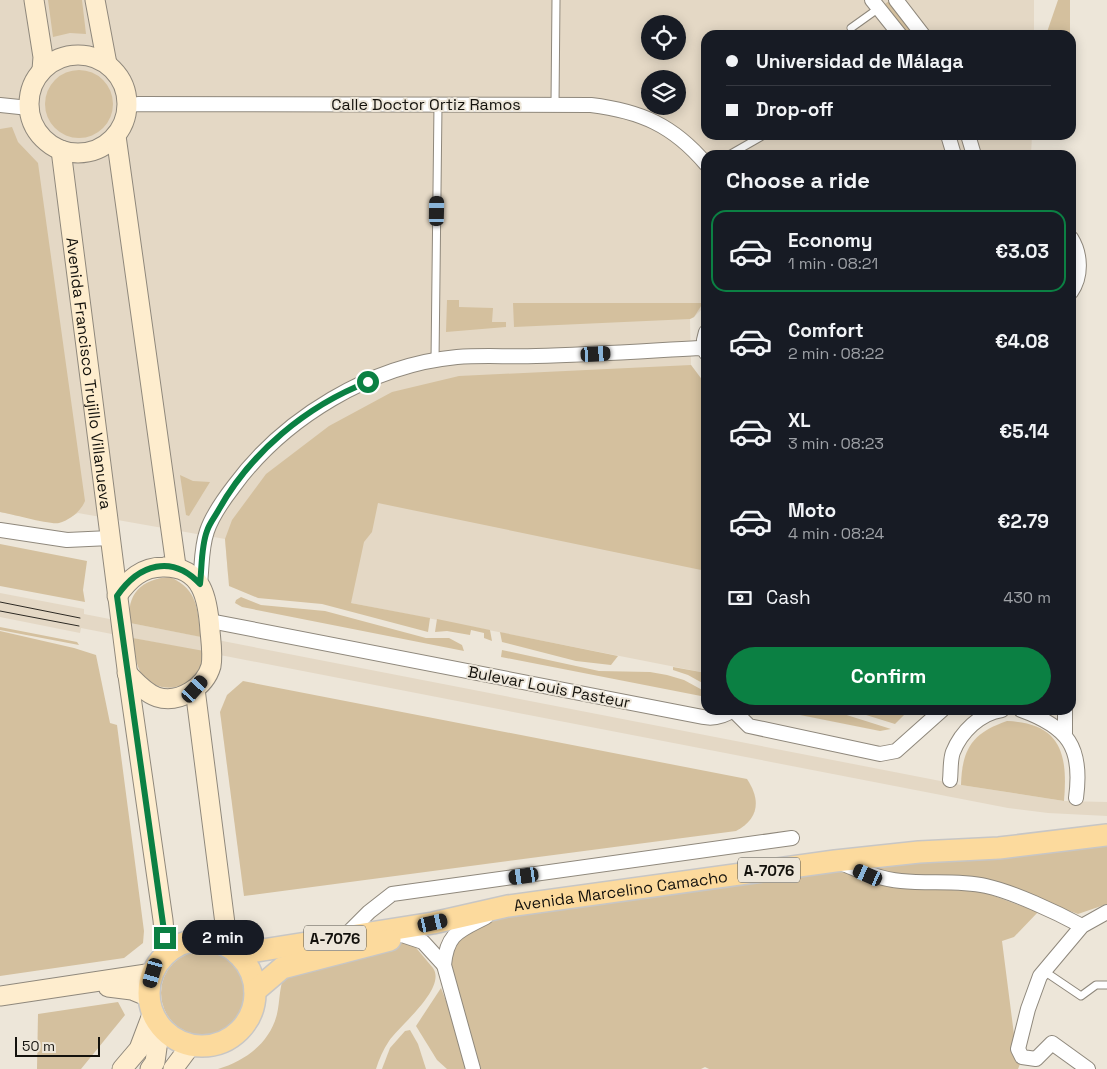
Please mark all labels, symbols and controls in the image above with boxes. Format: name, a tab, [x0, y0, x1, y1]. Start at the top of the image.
map controls	[641, 15, 686, 115]
button: locate	[641, 15, 686, 60]
text: Universidad de Málaga	[756, 49, 963, 74]
button: layers	[641, 70, 686, 115]
street label: Calle Doctor Ortiz Ramos	[331, 94, 521, 115]
text: Drop-off	[756, 97, 834, 122]
text: Choose a ride	[726, 166, 870, 194]
car	[429, 196, 444, 226]
text: Economy	[788, 228, 872, 253]
icon: car	[728, 229, 773, 274]
street label: Avenida Francisco Trujillo Villanueva	[62, 236, 117, 511]
text: €3.03	[995, 239, 1049, 264]
text: 1 min · 08:21	[788, 253, 878, 274]
text: Comfort	[788, 318, 864, 343]
icon: car	[728, 319, 773, 364]
text: €4.08	[995, 329, 1049, 354]
text: 2 min · 08:22	[788, 343, 884, 364]
car	[580, 346, 611, 362]
route start	[357, 371, 379, 393]
text: XL	[788, 408, 811, 433]
icon: car	[728, 409, 773, 454]
text: €5.14	[999, 419, 1049, 444]
text: 3 min · 08:23	[788, 433, 884, 454]
text: Moto	[788, 498, 836, 523]
icon: car	[728, 499, 773, 544]
text: €2.79	[998, 509, 1049, 534]
text: 4 min · 08:24	[788, 523, 884, 544]
icon: cash	[726, 584, 754, 612]
text: Cash	[766, 585, 811, 610]
text: 430 m	[1003, 587, 1051, 608]
button: Confirm	[726, 647, 1051, 705]
street label: Bulevar Louis Pasteur	[466, 661, 632, 713]
car	[179, 673, 210, 705]
road number: A-7076	[738, 858, 800, 882]
car	[851, 862, 884, 888]
street label: Avenida Marcelino Camacho	[512, 865, 729, 916]
car	[508, 866, 539, 886]
car	[416, 912, 449, 934]
callout: 2 min	[182, 920, 265, 956]
road number: A-7076	[304, 926, 366, 950]
route end	[154, 927, 176, 949]
text: 2 min	[202, 927, 244, 948]
car	[141, 957, 164, 989]
scale bar	[15, 1034, 100, 1057]
text: 50 m	[22, 1037, 55, 1055]

